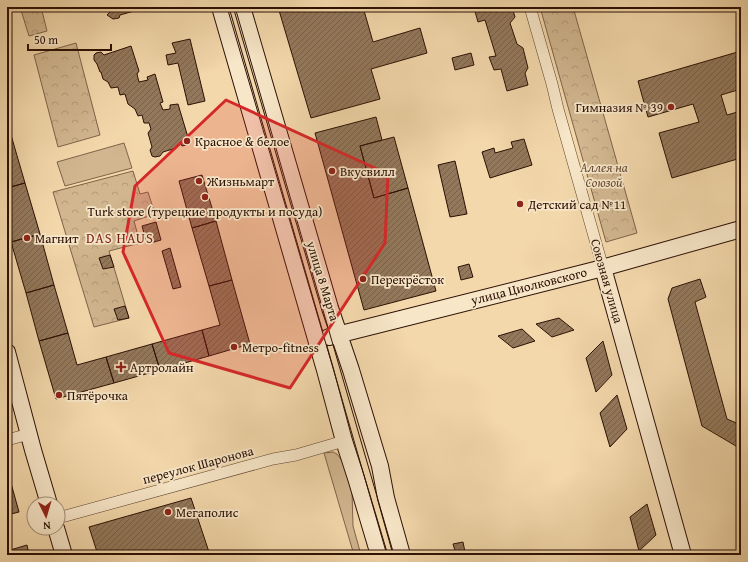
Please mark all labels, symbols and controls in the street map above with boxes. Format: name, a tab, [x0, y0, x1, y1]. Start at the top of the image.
scale bar	[28, 26, 111, 52]
text: 50 m	[34, 31, 58, 48]
place label: Гимназия № 39	[575, 98, 663, 117]
marker: Гимназия № 39	[666, 102, 676, 112]
place label: Красное & белое	[195, 132, 289, 151]
marker: Красное & белое	[182, 136, 192, 146]
park label: Аллея на Союзой	[579, 158, 628, 192]
place label: Вкусвилл	[340, 162, 395, 181]
marker: Вкусвилл	[327, 166, 337, 176]
place label: Жизньмарт	[206, 172, 275, 191]
marker: Жизньмарт	[194, 176, 204, 186]
marker: Turk store (турецкие продукты и посуда)	[200, 192, 210, 202]
place label: Детский сад №11	[527, 195, 626, 214]
marker: Детский сад №11	[515, 199, 525, 209]
place label: Turk store (турецкие продукты и посуда)	[88, 202, 322, 221]
district label: DAS HAUS	[86, 228, 154, 248]
place label: Магнит	[35, 229, 79, 248]
marker: Магнит	[22, 233, 32, 243]
street label: Союзная улица	[586, 237, 628, 326]
street label: улица 8 Марта	[301, 238, 344, 324]
street label: улица Циолковского	[468, 262, 589, 310]
place label: Перекрёсток	[371, 270, 444, 289]
marker: Перекрёсток	[358, 274, 368, 284]
place label: Метро-fitness	[242, 338, 319, 357]
marker: Метро-fitness	[229, 342, 239, 352]
place label: Артролайн	[130, 358, 194, 377]
marker: Артролайн	[115, 361, 127, 373]
place label: Пятёрочка	[67, 386, 129, 405]
marker: Пятёрочка	[54, 390, 64, 400]
street label: переулок Шаронова	[140, 441, 256, 489]
north arrow	[26, 496, 66, 536]
place label: Мегаполис	[176, 503, 239, 522]
marker: Мегаполис	[163, 507, 173, 517]
text: N	[42, 518, 51, 534]

